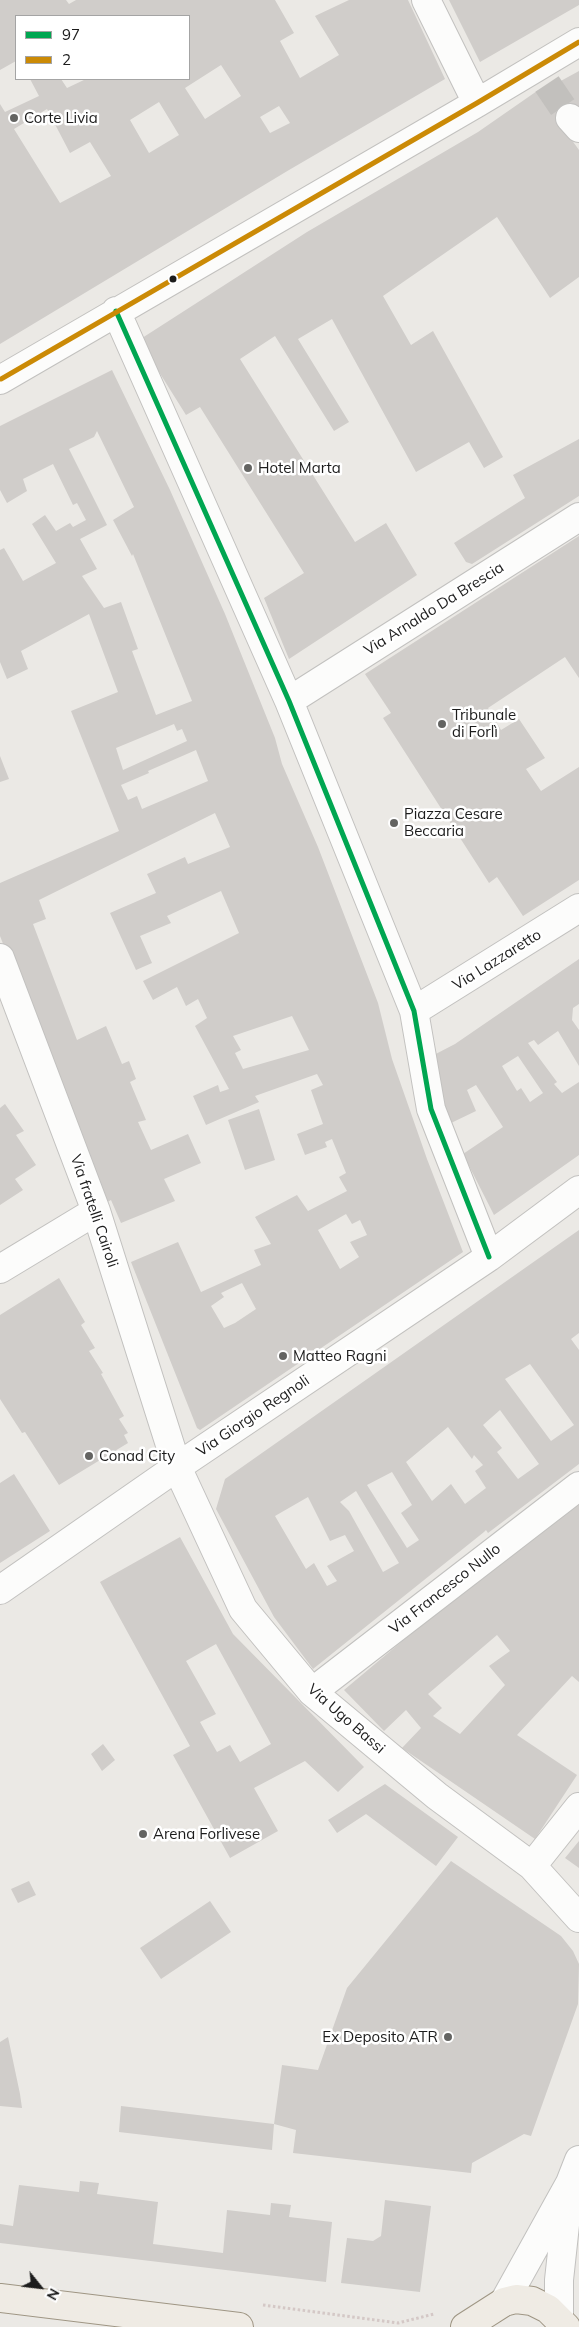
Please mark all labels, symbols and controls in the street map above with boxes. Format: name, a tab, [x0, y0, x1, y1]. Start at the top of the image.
legend	[15, 15, 190, 80]
text: 97	[62, 25, 80, 44]
text: 2	[62, 50, 71, 69]
place label: Corte Livia	[24, 109, 98, 127]
marker: Corte Livia	[8, 112, 20, 124]
unlabelled marker	[168, 274, 178, 284]
place label: Hotel Marta	[258, 459, 341, 477]
marker: Hotel Marta	[242, 462, 254, 474]
street label: Via Arnaldo Da Brescia	[361, 559, 507, 659]
place label: Tribunale di Forlì	[452, 706, 516, 741]
marker: Tribunale di Forlì	[436, 718, 448, 730]
place label: Piazza Cesare Beccaria	[404, 805, 503, 840]
marker: Piazza Cesare Beccaria	[388, 817, 400, 829]
street label: Via Lazzaretto	[449, 926, 545, 994]
street label: Via fratelli Cairoli	[66, 1152, 122, 1270]
place label: Matteo Ragni	[293, 1347, 386, 1365]
marker: Matteo Ragni	[277, 1350, 289, 1362]
street label: Via Giorgio Regnoli	[193, 1372, 313, 1460]
place label: Conad City	[99, 1447, 175, 1465]
marker: Conad City	[83, 1450, 95, 1462]
street label: Via Francesco Nullo	[386, 1540, 504, 1638]
street label: Via Ugo Bassi	[303, 1680, 389, 1758]
place label: Arena Forlivese	[153, 1825, 260, 1843]
marker: Arena Forlivese	[137, 1828, 149, 1840]
place label: Ex Deposito ATR	[322, 2028, 438, 2046]
marker: Ex Deposito ATR	[442, 2031, 454, 2043]
north arrow	[15, 2262, 65, 2312]
text: N	[43, 2285, 64, 2303]

